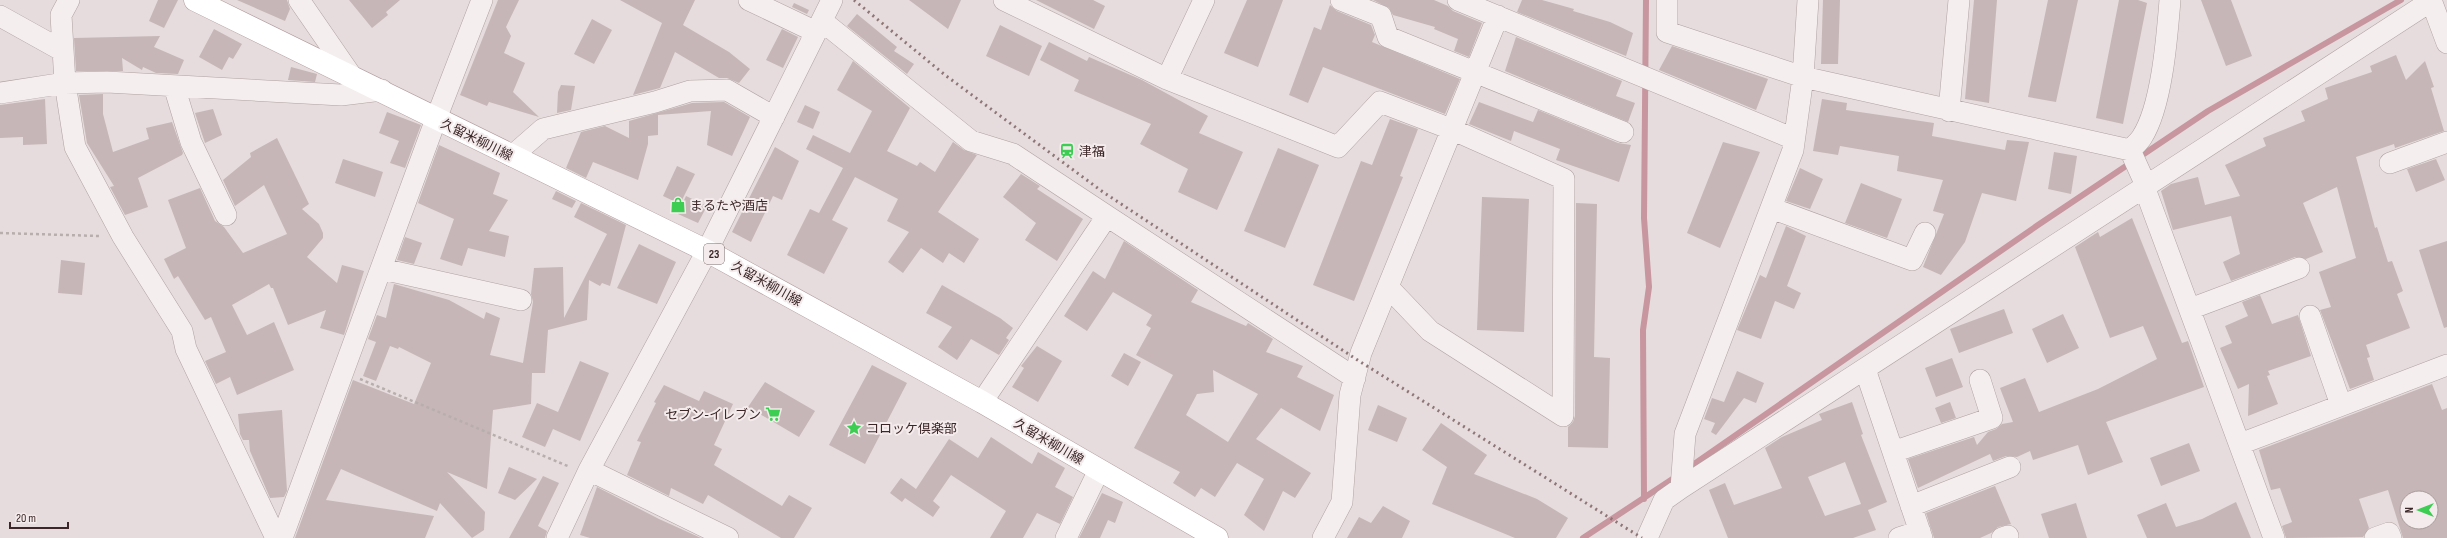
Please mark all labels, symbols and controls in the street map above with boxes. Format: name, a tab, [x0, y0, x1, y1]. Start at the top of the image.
street label: 久留米柳川線	[438, 116, 515, 164]
station icon: 津福	[1058, 142, 1076, 160]
place label: 津福	[1079, 144, 1105, 160]
shop icon: まるたや酒店	[669, 196, 687, 214]
place label: まるたや酒店	[690, 198, 768, 214]
road number: 23	[704, 244, 724, 264]
street label: 久留米柳川線	[729, 258, 805, 310]
supermarket icon: セブン-イレブン	[764, 405, 782, 423]
place label: セブン-イレブン	[665, 407, 761, 423]
street label: 久留米柳川線	[1011, 415, 1086, 468]
place icon: コロッケ倶楽部	[845, 419, 863, 437]
place label: コロッケ倶楽部	[866, 421, 957, 437]
north arrow	[2399, 490, 2439, 530]
scale bar	[10, 504, 68, 530]
text: N	[2403, 507, 2416, 513]
text: 20 m	[16, 511, 36, 526]

